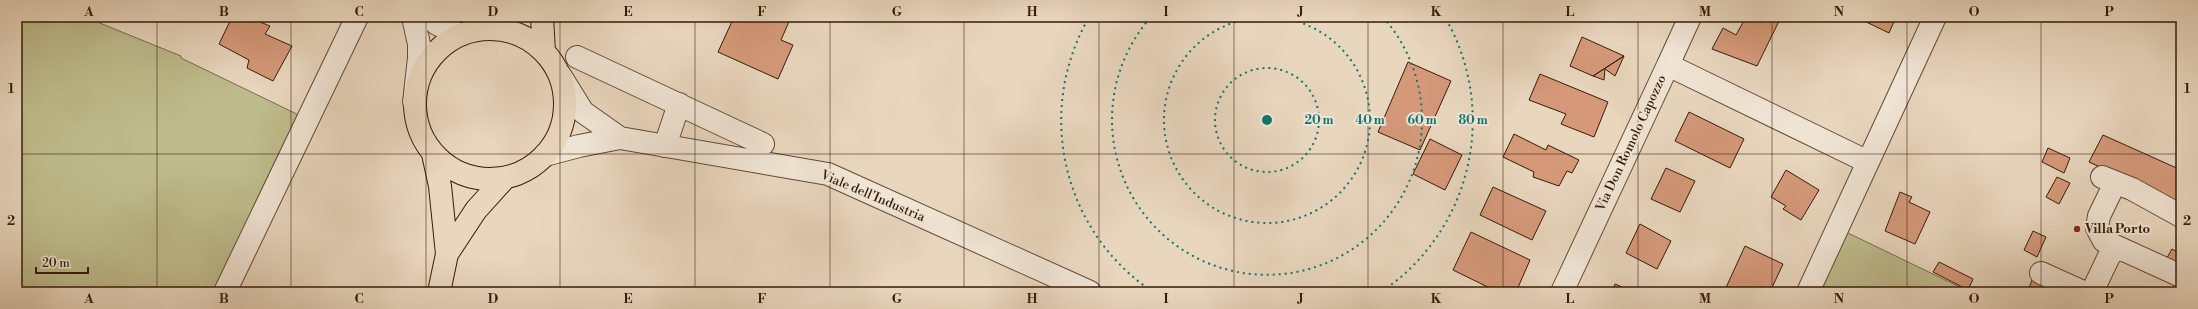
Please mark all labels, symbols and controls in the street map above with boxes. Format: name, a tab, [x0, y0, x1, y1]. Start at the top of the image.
text: A	[83, 4, 94, 20]
text: B	[219, 4, 229, 20]
text: C	[354, 4, 364, 20]
text: D	[488, 4, 498, 20]
text: E	[623, 4, 633, 20]
text: F	[757, 4, 767, 20]
text: G	[892, 4, 903, 20]
text: H	[1027, 4, 1038, 20]
text: I	[1163, 4, 1169, 20]
text: J	[1296, 4, 1304, 20]
text: K	[1431, 4, 1442, 20]
text: L	[1566, 4, 1575, 20]
text: M	[1699, 4, 1711, 20]
text: N	[1834, 4, 1845, 20]
text: O	[1969, 4, 1980, 20]
text: P	[2104, 4, 2114, 20]
street label: Via Don Romolo Capozzo	[1592, 72, 1670, 215]
text: 1	[8, 81, 15, 97]
text: 1	[2184, 81, 2191, 97]
centre of rings	[1260, 113, 1274, 127]
text: 20 m	[1304, 113, 1334, 128]
text: 40 m	[1355, 113, 1385, 128]
text: 60 m	[1407, 113, 1437, 128]
text: 80 m	[1458, 113, 1488, 128]
street label: Viale dell'Industria	[818, 166, 928, 225]
text: 2	[7, 213, 15, 229]
text: 2	[2183, 213, 2191, 229]
place label: Villa Porto	[2084, 221, 2151, 237]
marker: Villa Porto	[2072, 224, 2082, 234]
scale bar	[36, 249, 88, 275]
text: 20 m	[42, 256, 70, 271]
text: A	[83, 291, 94, 307]
text: B	[219, 291, 229, 307]
text: C	[354, 291, 364, 307]
text: D	[488, 291, 498, 307]
text: E	[623, 291, 633, 307]
text: F	[757, 291, 767, 307]
text: G	[892, 291, 903, 307]
text: H	[1027, 291, 1038, 307]
text: I	[1163, 291, 1169, 307]
text: J	[1296, 291, 1304, 307]
text: K	[1431, 291, 1442, 307]
text: L	[1566, 291, 1575, 307]
text: M	[1699, 291, 1711, 307]
text: N	[1834, 291, 1845, 307]
text: O	[1969, 291, 1980, 307]
text: P	[2104, 291, 2114, 307]

